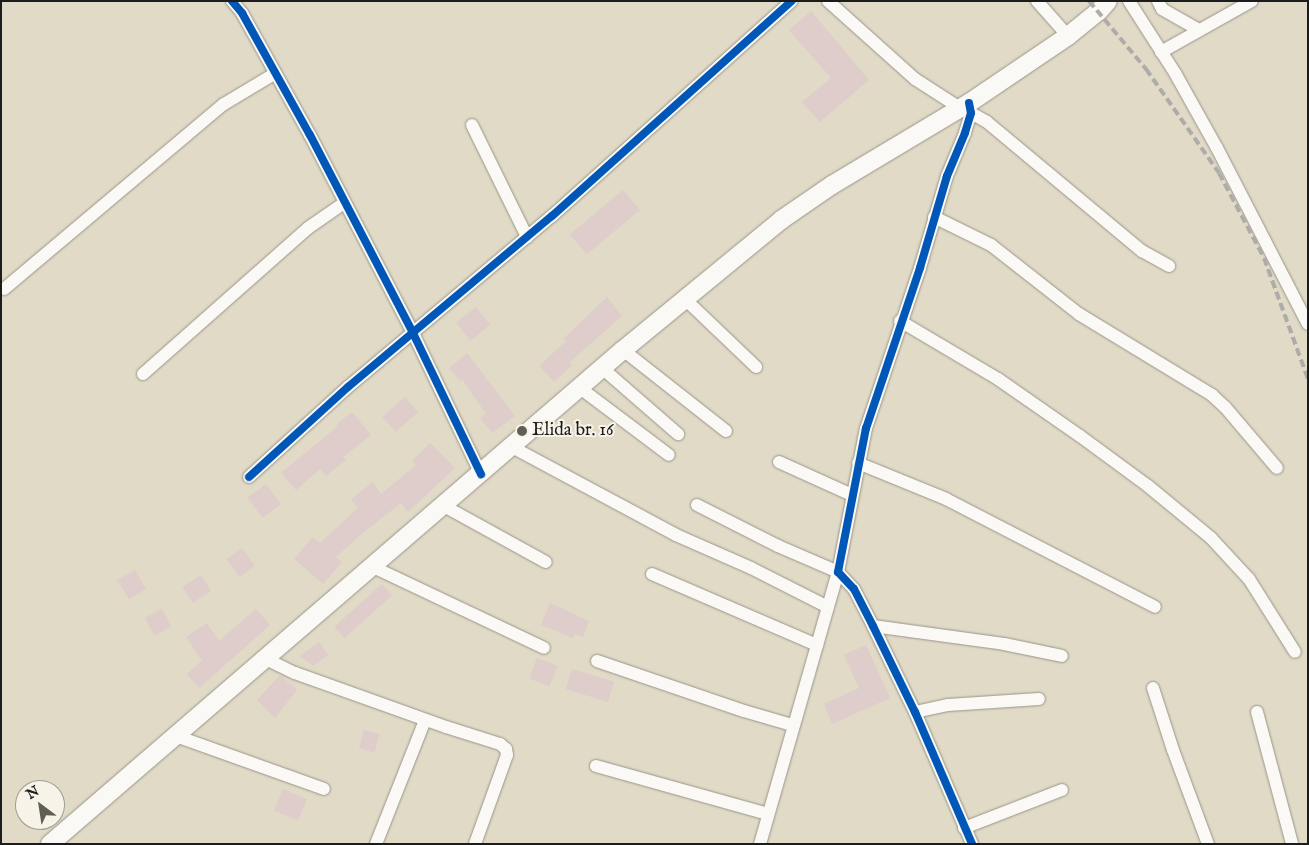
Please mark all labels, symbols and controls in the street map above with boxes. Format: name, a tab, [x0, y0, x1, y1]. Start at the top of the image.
place label: Elida br. 16	[532, 420, 614, 442]
marker: Elida br. 16	[516, 425, 528, 437]
north arrow	[15, 780, 65, 830]
text: N	[23, 782, 43, 804]

